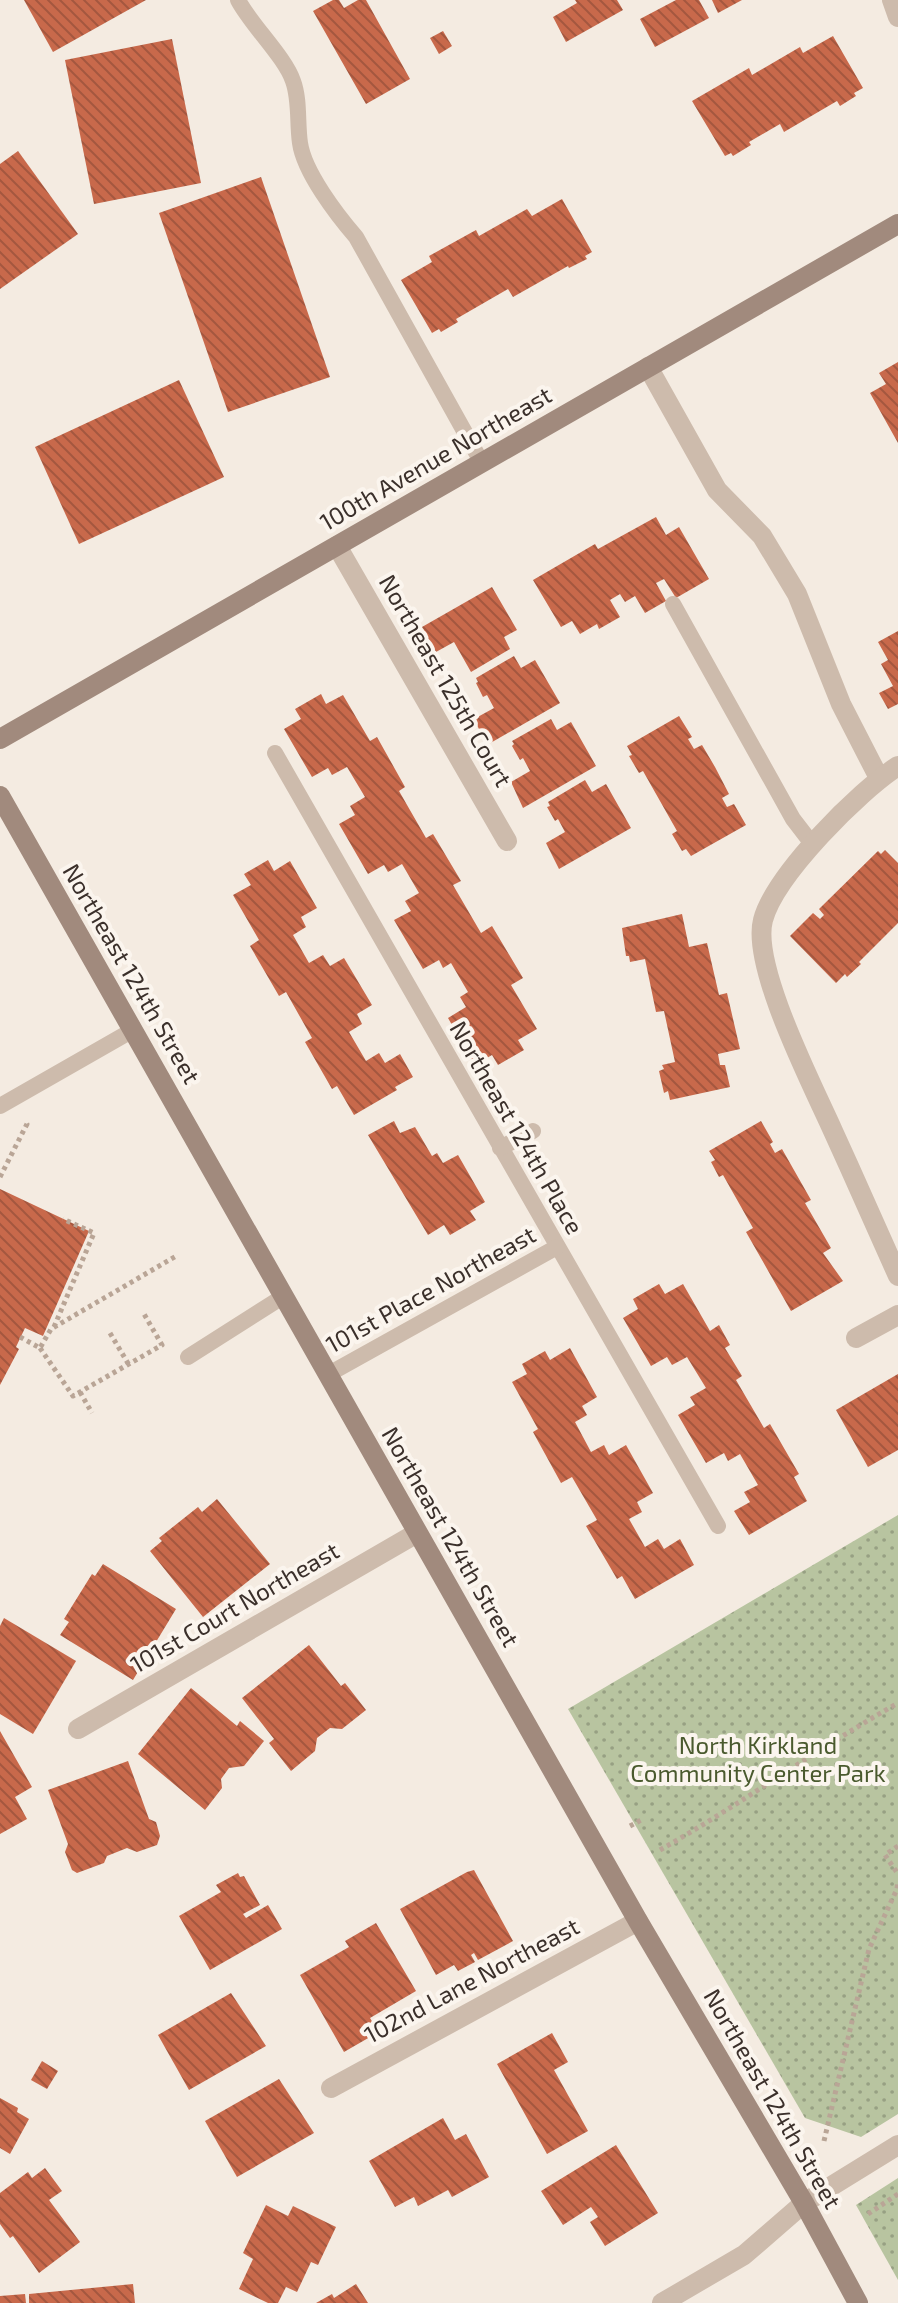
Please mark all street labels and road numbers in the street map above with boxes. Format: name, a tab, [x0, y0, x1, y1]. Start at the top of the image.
street label: 100th Avenue Northeast	[314, 379, 556, 536]
street label: Northeast 125th Court	[374, 569, 519, 791]
street label: Northeast 124th Street	[58, 858, 207, 1088]
street label: Northeast 124th Place	[444, 1016, 590, 1239]
street label: 101st Place Northeast	[320, 1219, 540, 1358]
street label: Northeast 124th Street	[377, 1421, 526, 1651]
street label: 101st Court Northeast	[125, 1535, 344, 1678]
street label: 102nd Lane Northeast	[359, 1911, 584, 2049]
street label: Northeast 124th Street	[699, 1983, 848, 2213]

